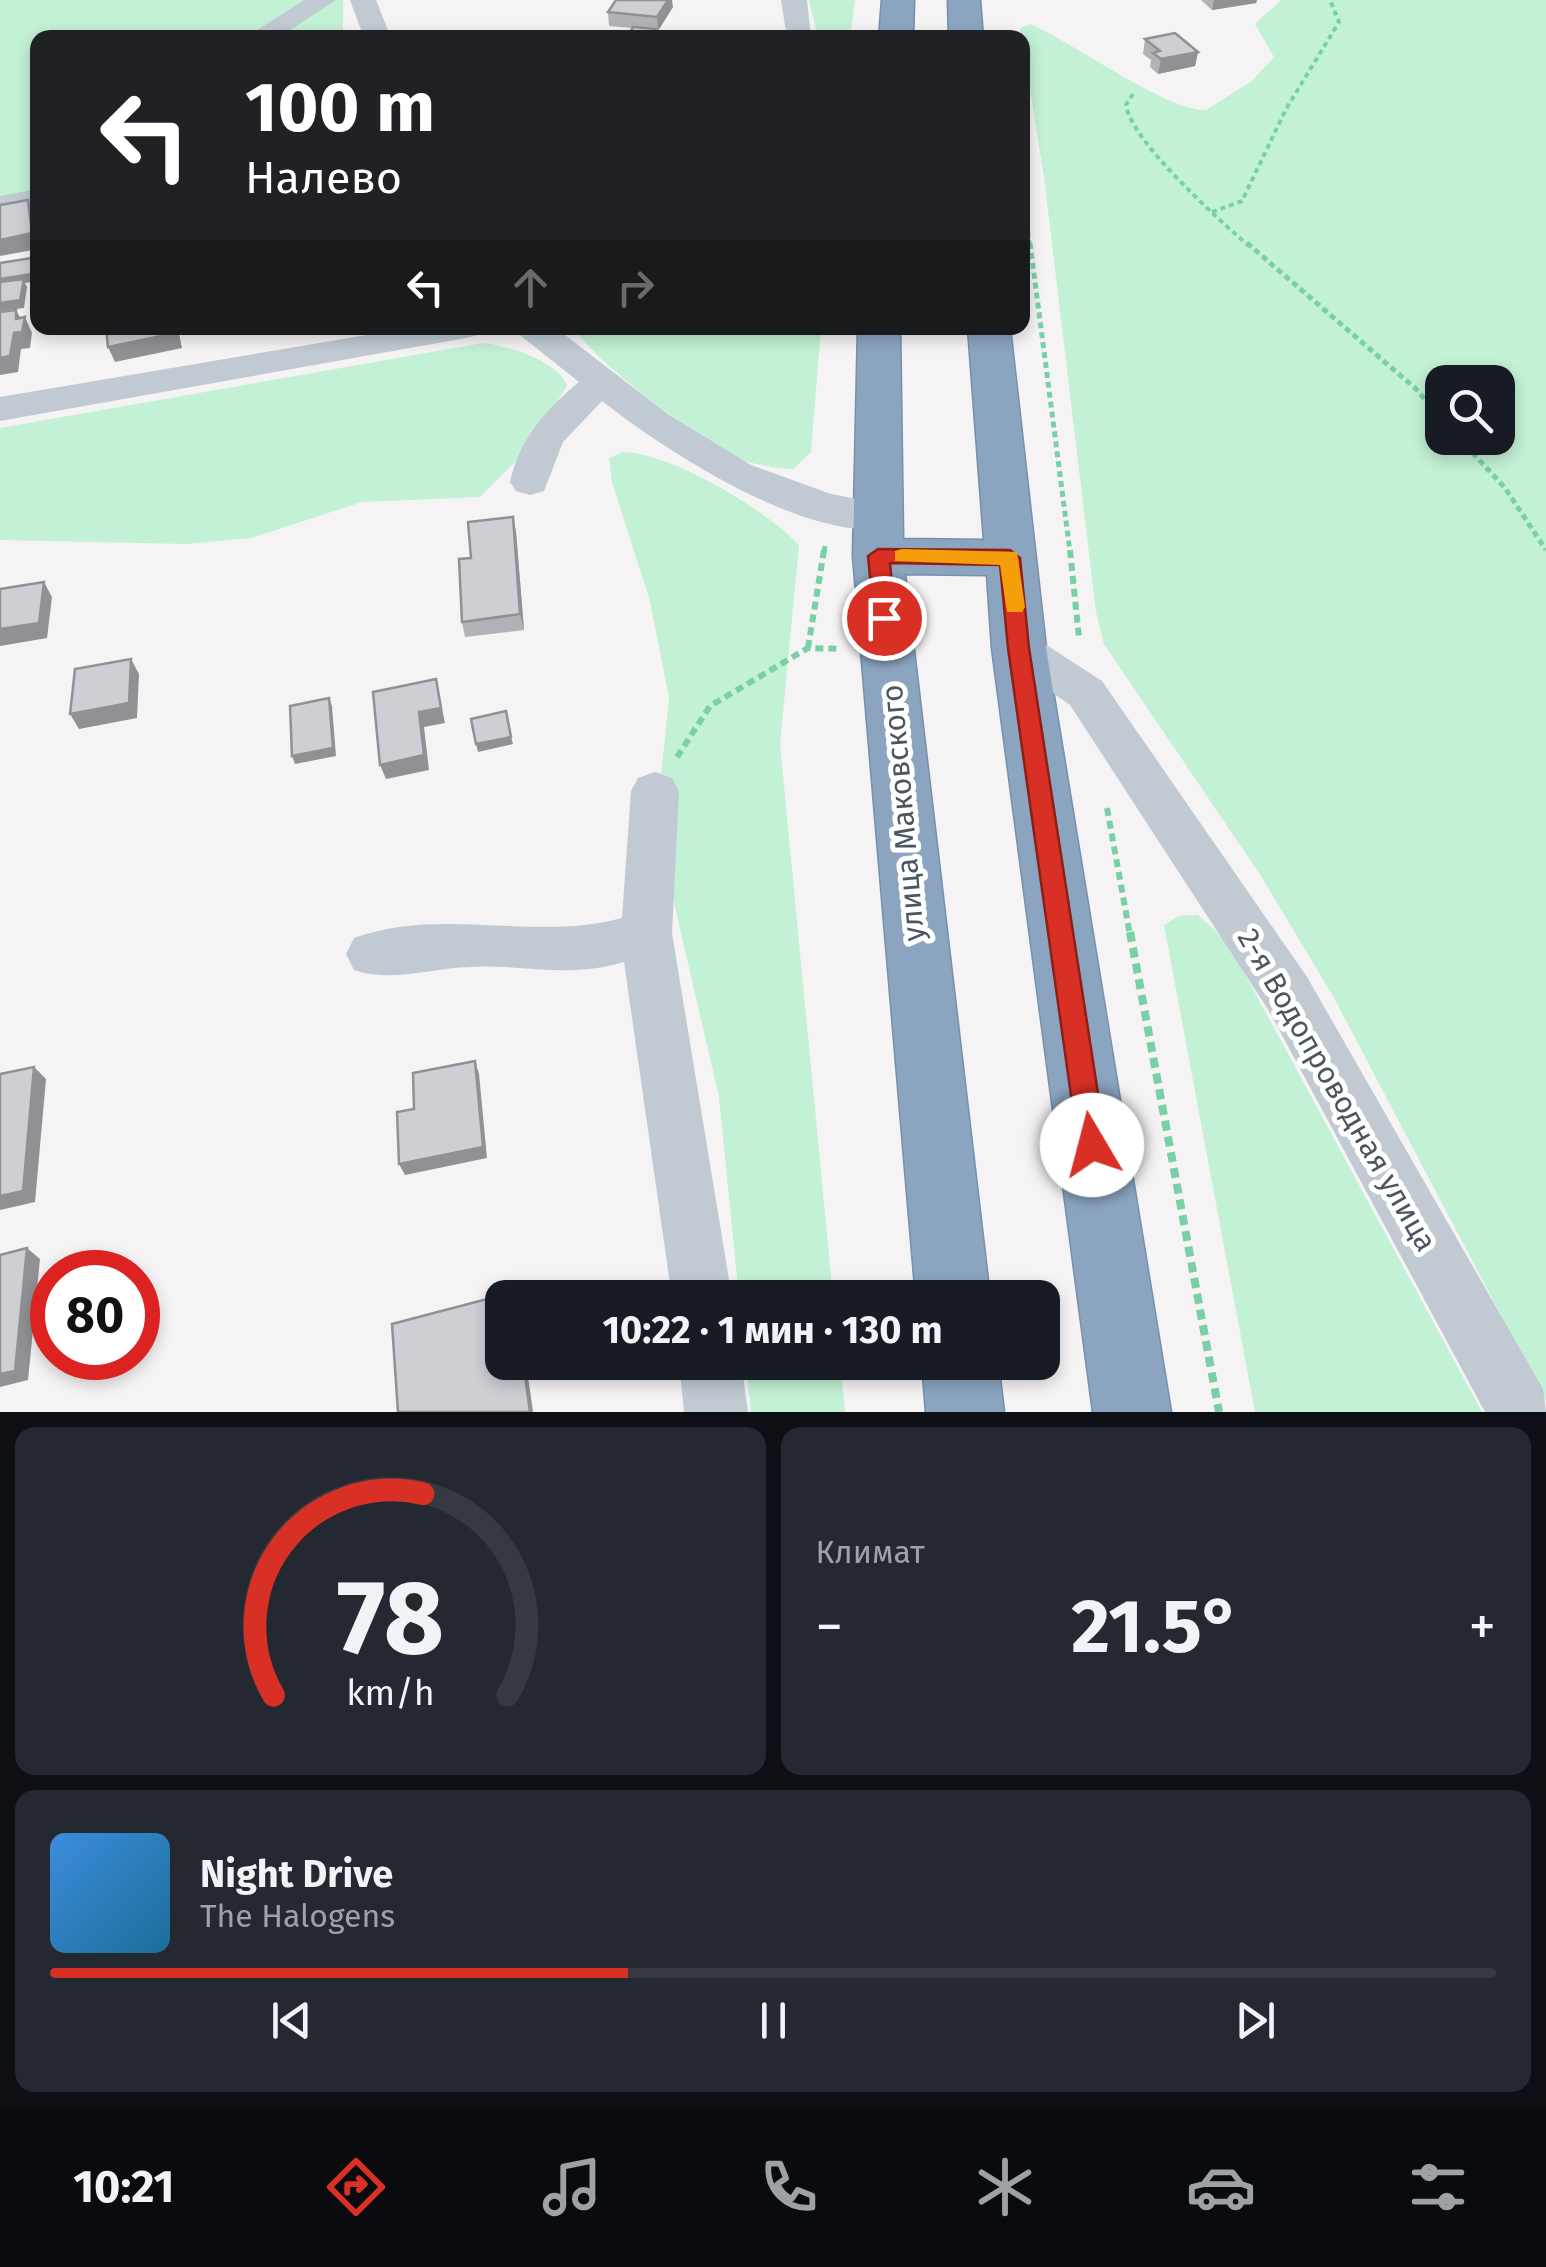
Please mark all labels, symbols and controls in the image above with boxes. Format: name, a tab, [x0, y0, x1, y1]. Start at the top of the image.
text: 100 m	[245, 66, 435, 150]
icon: left	[80, 70, 210, 200]
text: Налево	[245, 151, 402, 205]
icon: left	[398, 260, 453, 315]
icon: ahead	[503, 260, 558, 315]
icon: right	[608, 260, 663, 315]
map controls	[1425, 365, 1515, 455]
button: search	[1425, 365, 1515, 455]
pin	[842, 576, 927, 661]
icon: arrive	[857, 591, 912, 646]
street label: улица Маковского	[874, 683, 932, 943]
street label: 2-я Водопроводная улица	[1230, 922, 1444, 1258]
position arrow	[1040, 1093, 1144, 1197]
speed limit sign: 80	[30, 1250, 160, 1380]
text: 10:22 · 1 мин · 130 m	[602, 1307, 943, 1353]
text: Климат	[816, 1533, 925, 1571]
text: 78	[337, 1556, 444, 1681]
text: 21.5°	[1071, 1582, 1240, 1672]
text: −	[816, 1594, 843, 1660]
text: +	[1469, 1594, 1496, 1660]
text: km/h	[346, 1672, 434, 1714]
text: Night Drive	[200, 1851, 393, 1897]
text: The Halogens	[200, 1897, 395, 1935]
icon: previous	[264, 1993, 319, 2048]
icon: pause	[746, 1993, 801, 2048]
icon: next	[1228, 1993, 1283, 2048]
icon: directions	[321, 2152, 391, 2222]
icon: music	[537, 2152, 607, 2222]
icon: phone	[754, 2152, 824, 2222]
icon: climate	[970, 2152, 1040, 2222]
icon: car	[1186, 2152, 1256, 2222]
icon: filters	[1403, 2152, 1473, 2222]
text: 10:21	[73, 2160, 174, 2214]

